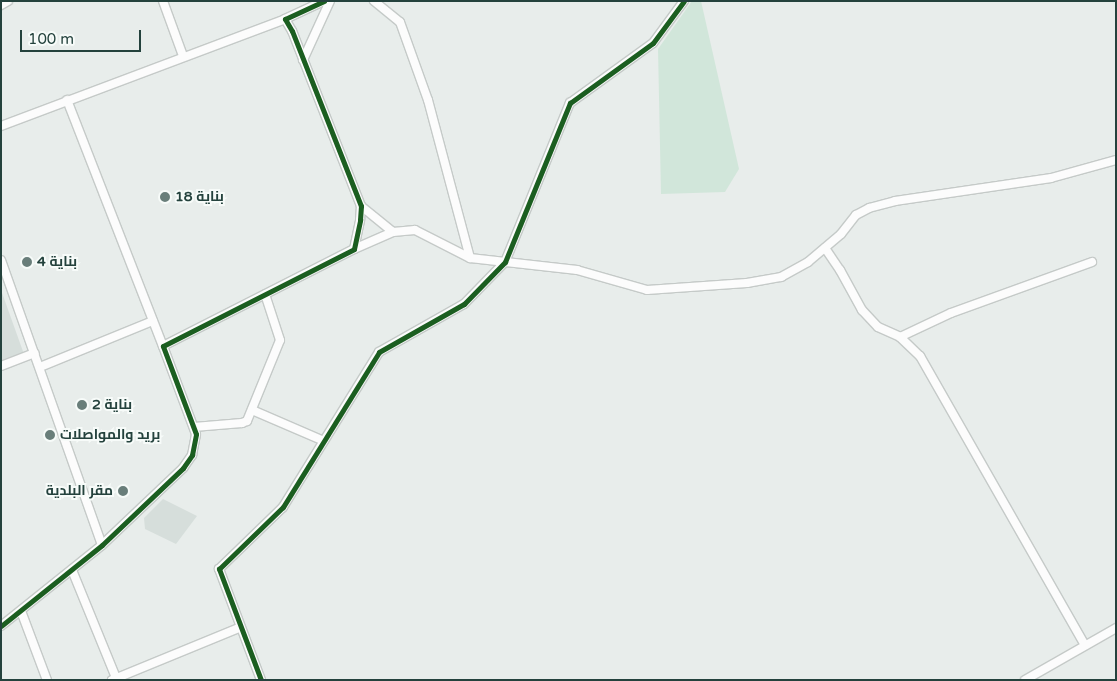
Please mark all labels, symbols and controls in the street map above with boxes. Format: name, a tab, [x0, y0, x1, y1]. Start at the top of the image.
scale bar	[22, 20, 144, 52]
text: 100 m	[28, 30, 74, 48]
place label: بناية 18	[175, 189, 224, 205]
marker: بناية 18	[159, 191, 171, 203]
place label: بناية 4	[37, 254, 77, 270]
marker: بناية 4	[21, 256, 33, 268]
place label: بناية 2	[92, 397, 132, 413]
marker: بناية 2	[76, 399, 88, 411]
place label: بريد والمواصلات	[60, 427, 160, 443]
marker: بريد والمواصلات	[44, 429, 56, 441]
place label: مقر البلدية	[46, 483, 113, 499]
marker: مقر البلدية	[117, 485, 129, 497]

